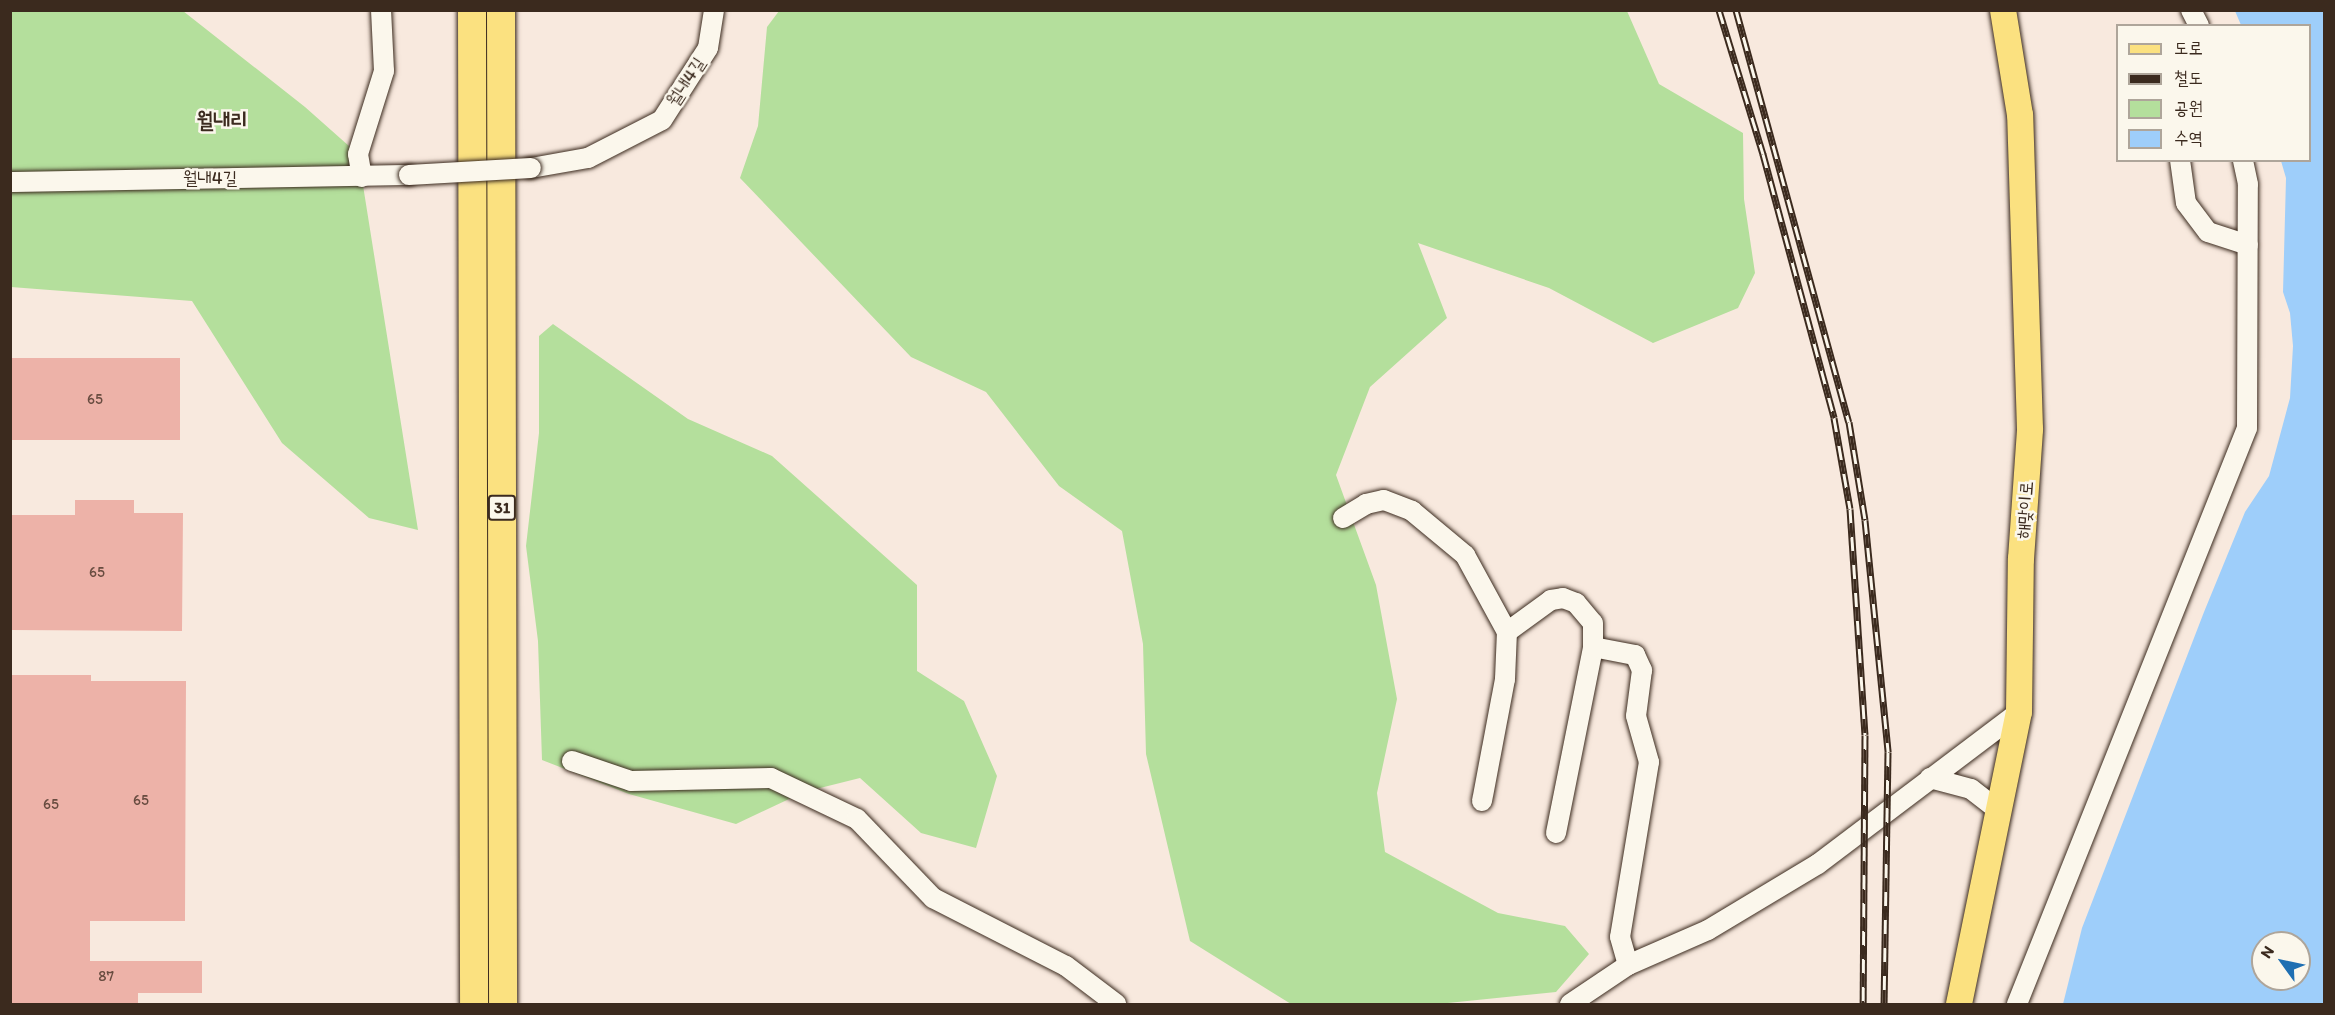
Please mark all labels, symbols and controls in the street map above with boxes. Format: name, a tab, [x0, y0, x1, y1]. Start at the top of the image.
legend	[2116, 24, 2311, 162]
text: 도로	[2174, 37, 2203, 59]
street label: 월내4길	[662, 53, 710, 111]
text: 철도	[2174, 67, 2203, 89]
text: 공원	[2174, 97, 2203, 119]
district label: 월내리	[197, 107, 247, 133]
text: 수역	[2174, 127, 2203, 149]
street label: 월내4길	[183, 167, 237, 189]
house number: 65	[87, 391, 103, 409]
street label: 해맞이로	[2012, 480, 2038, 540]
road number: 31	[487, 495, 517, 521]
house number: 65	[89, 564, 105, 582]
house number: 65	[133, 792, 149, 810]
house number: 65	[43, 796, 59, 814]
north arrow	[2251, 931, 2311, 991]
text: N	[2256, 942, 2278, 962]
house number: 87	[98, 968, 114, 986]

